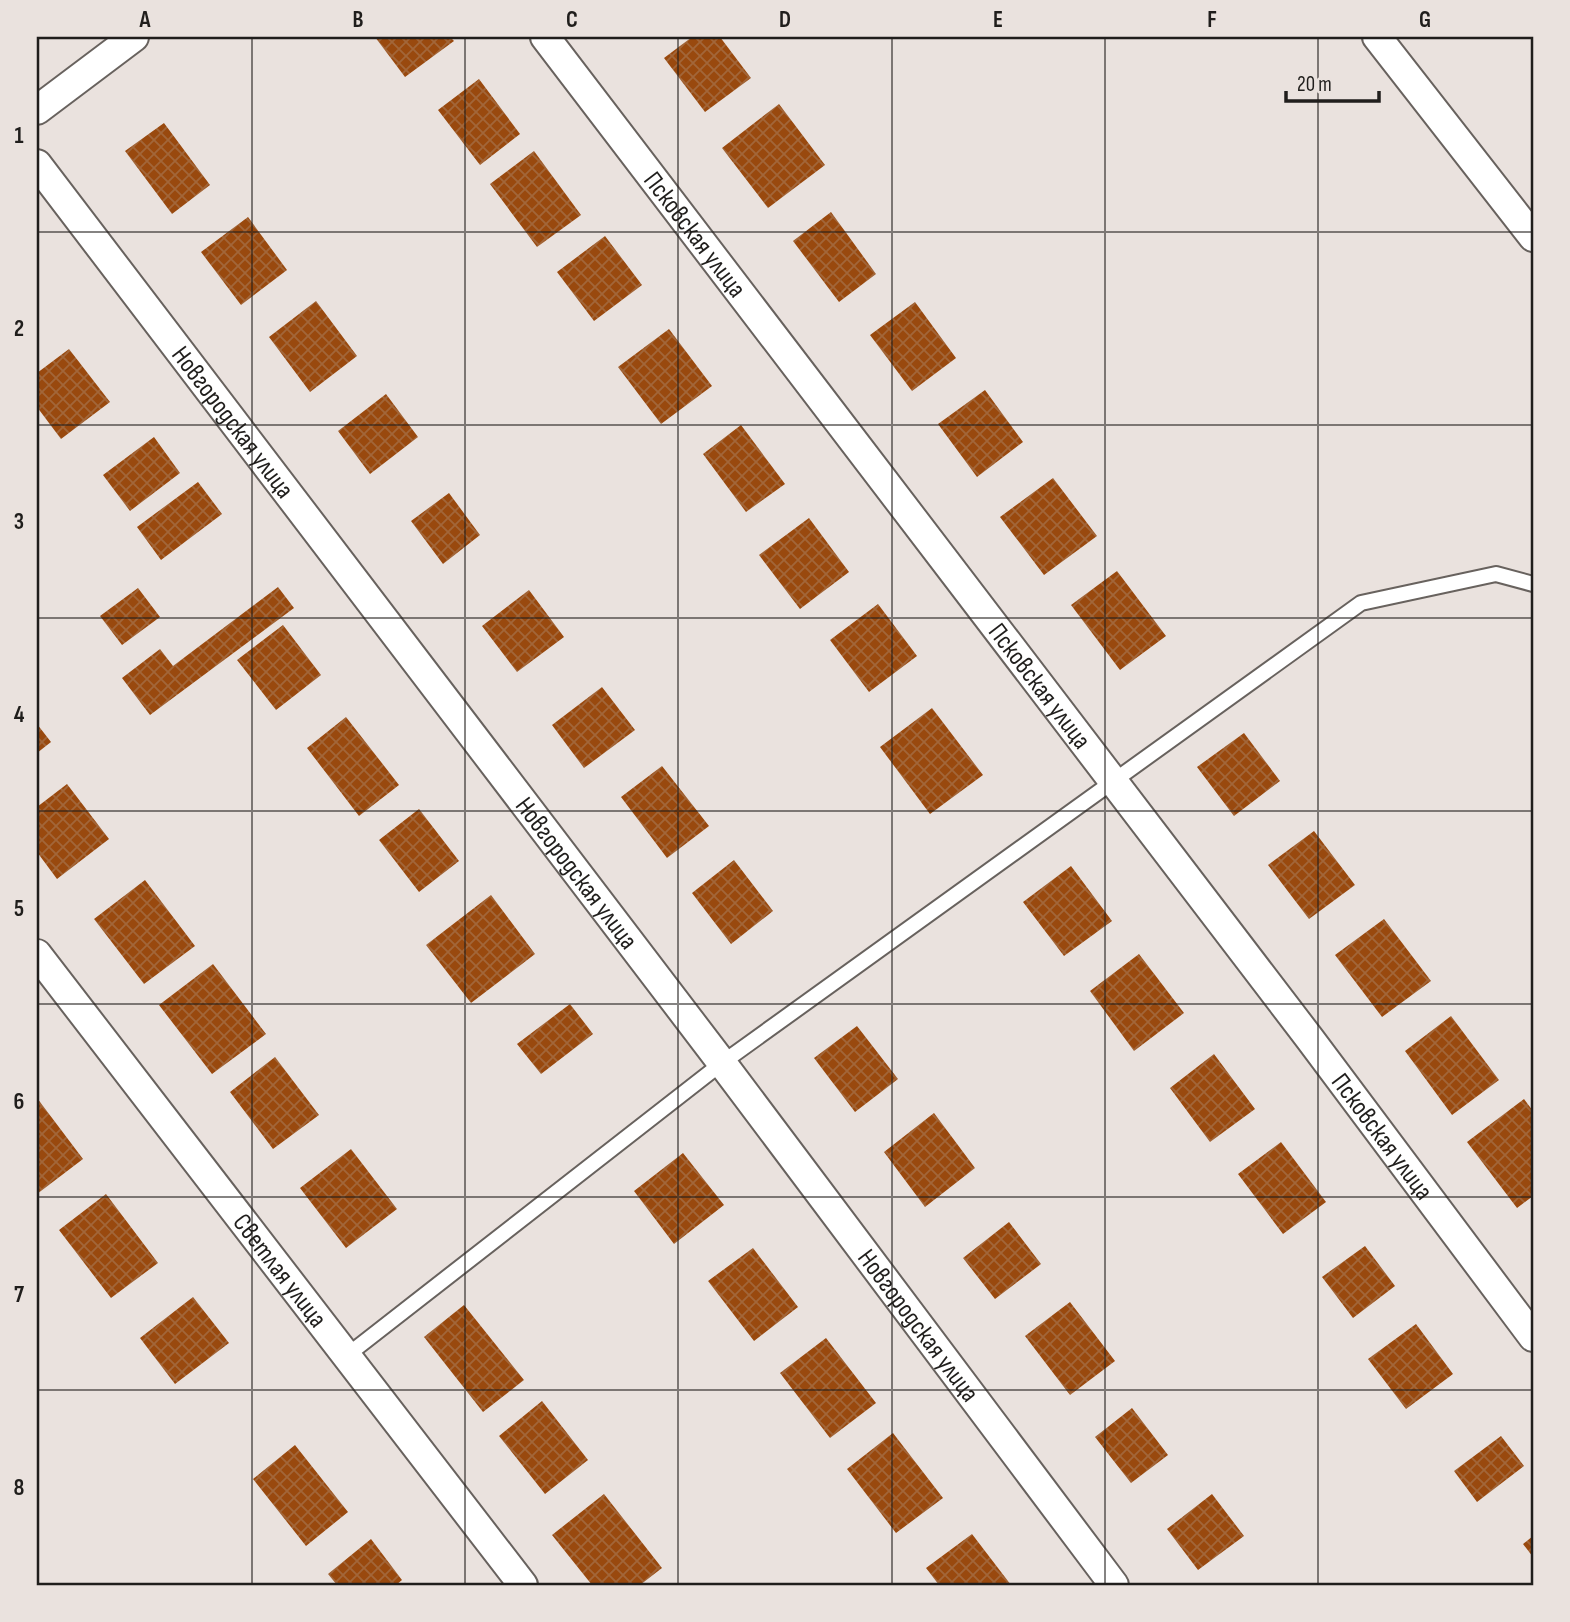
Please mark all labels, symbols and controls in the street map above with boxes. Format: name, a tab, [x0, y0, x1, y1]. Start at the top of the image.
text: A	[139, 6, 152, 34]
text: B	[353, 6, 364, 34]
text: C	[566, 6, 578, 34]
text: D	[779, 6, 791, 34]
text: E	[993, 6, 1003, 34]
text: F	[1207, 6, 1217, 34]
text: G	[1419, 6, 1431, 34]
scale bar	[1286, 60, 1379, 104]
text: 20 m	[1297, 72, 1332, 97]
text: 1	[14, 122, 24, 150]
street label: Псковская улица	[636, 166, 752, 304]
text: 2	[14, 315, 24, 343]
street label: Новгородская улица	[164, 341, 300, 505]
text: 3	[14, 508, 24, 536]
street label: Псковская улица	[981, 617, 1097, 756]
text: 4	[14, 701, 25, 729]
street label: Новгородская улица	[508, 792, 644, 956]
text: 5	[14, 895, 24, 923]
street label: Псковская улица	[1324, 1068, 1439, 1206]
text: 6	[14, 1088, 24, 1116]
street label: Светлая улица	[226, 1208, 333, 1334]
street label: Новгородская улица	[850, 1244, 985, 1408]
text: 7	[14, 1281, 24, 1309]
text: 8	[14, 1474, 25, 1502]

